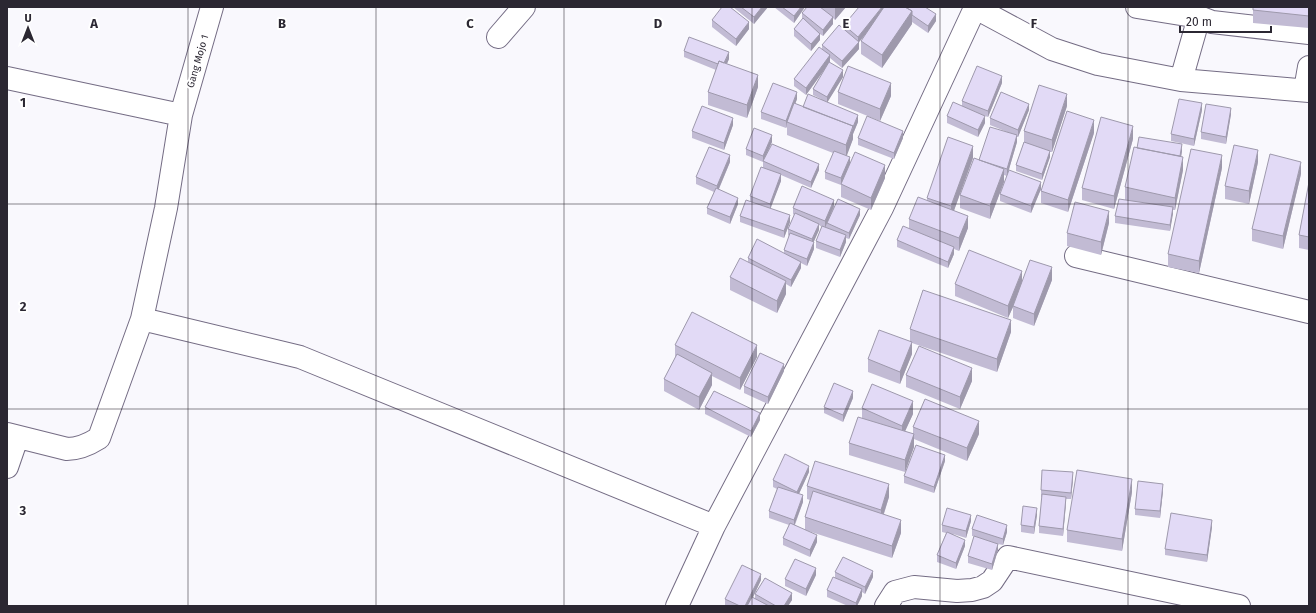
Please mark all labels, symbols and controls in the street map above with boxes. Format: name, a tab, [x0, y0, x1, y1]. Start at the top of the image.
north arrow	[8, 8, 48, 48]
scale bar	[1180, 8, 1271, 34]
text: U	[24, 12, 32, 25]
text: 20 m	[1186, 15, 1212, 29]
text: A	[89, 16, 98, 31]
text: B	[278, 16, 286, 31]
text: C	[466, 16, 474, 31]
text: D	[654, 16, 663, 31]
text: E	[843, 16, 850, 31]
text: F	[1031, 16, 1038, 31]
street label: Gang Mojo 1	[185, 33, 211, 89]
text: 1	[20, 95, 26, 110]
text: 2	[20, 299, 27, 314]
text: 3	[19, 503, 27, 518]

